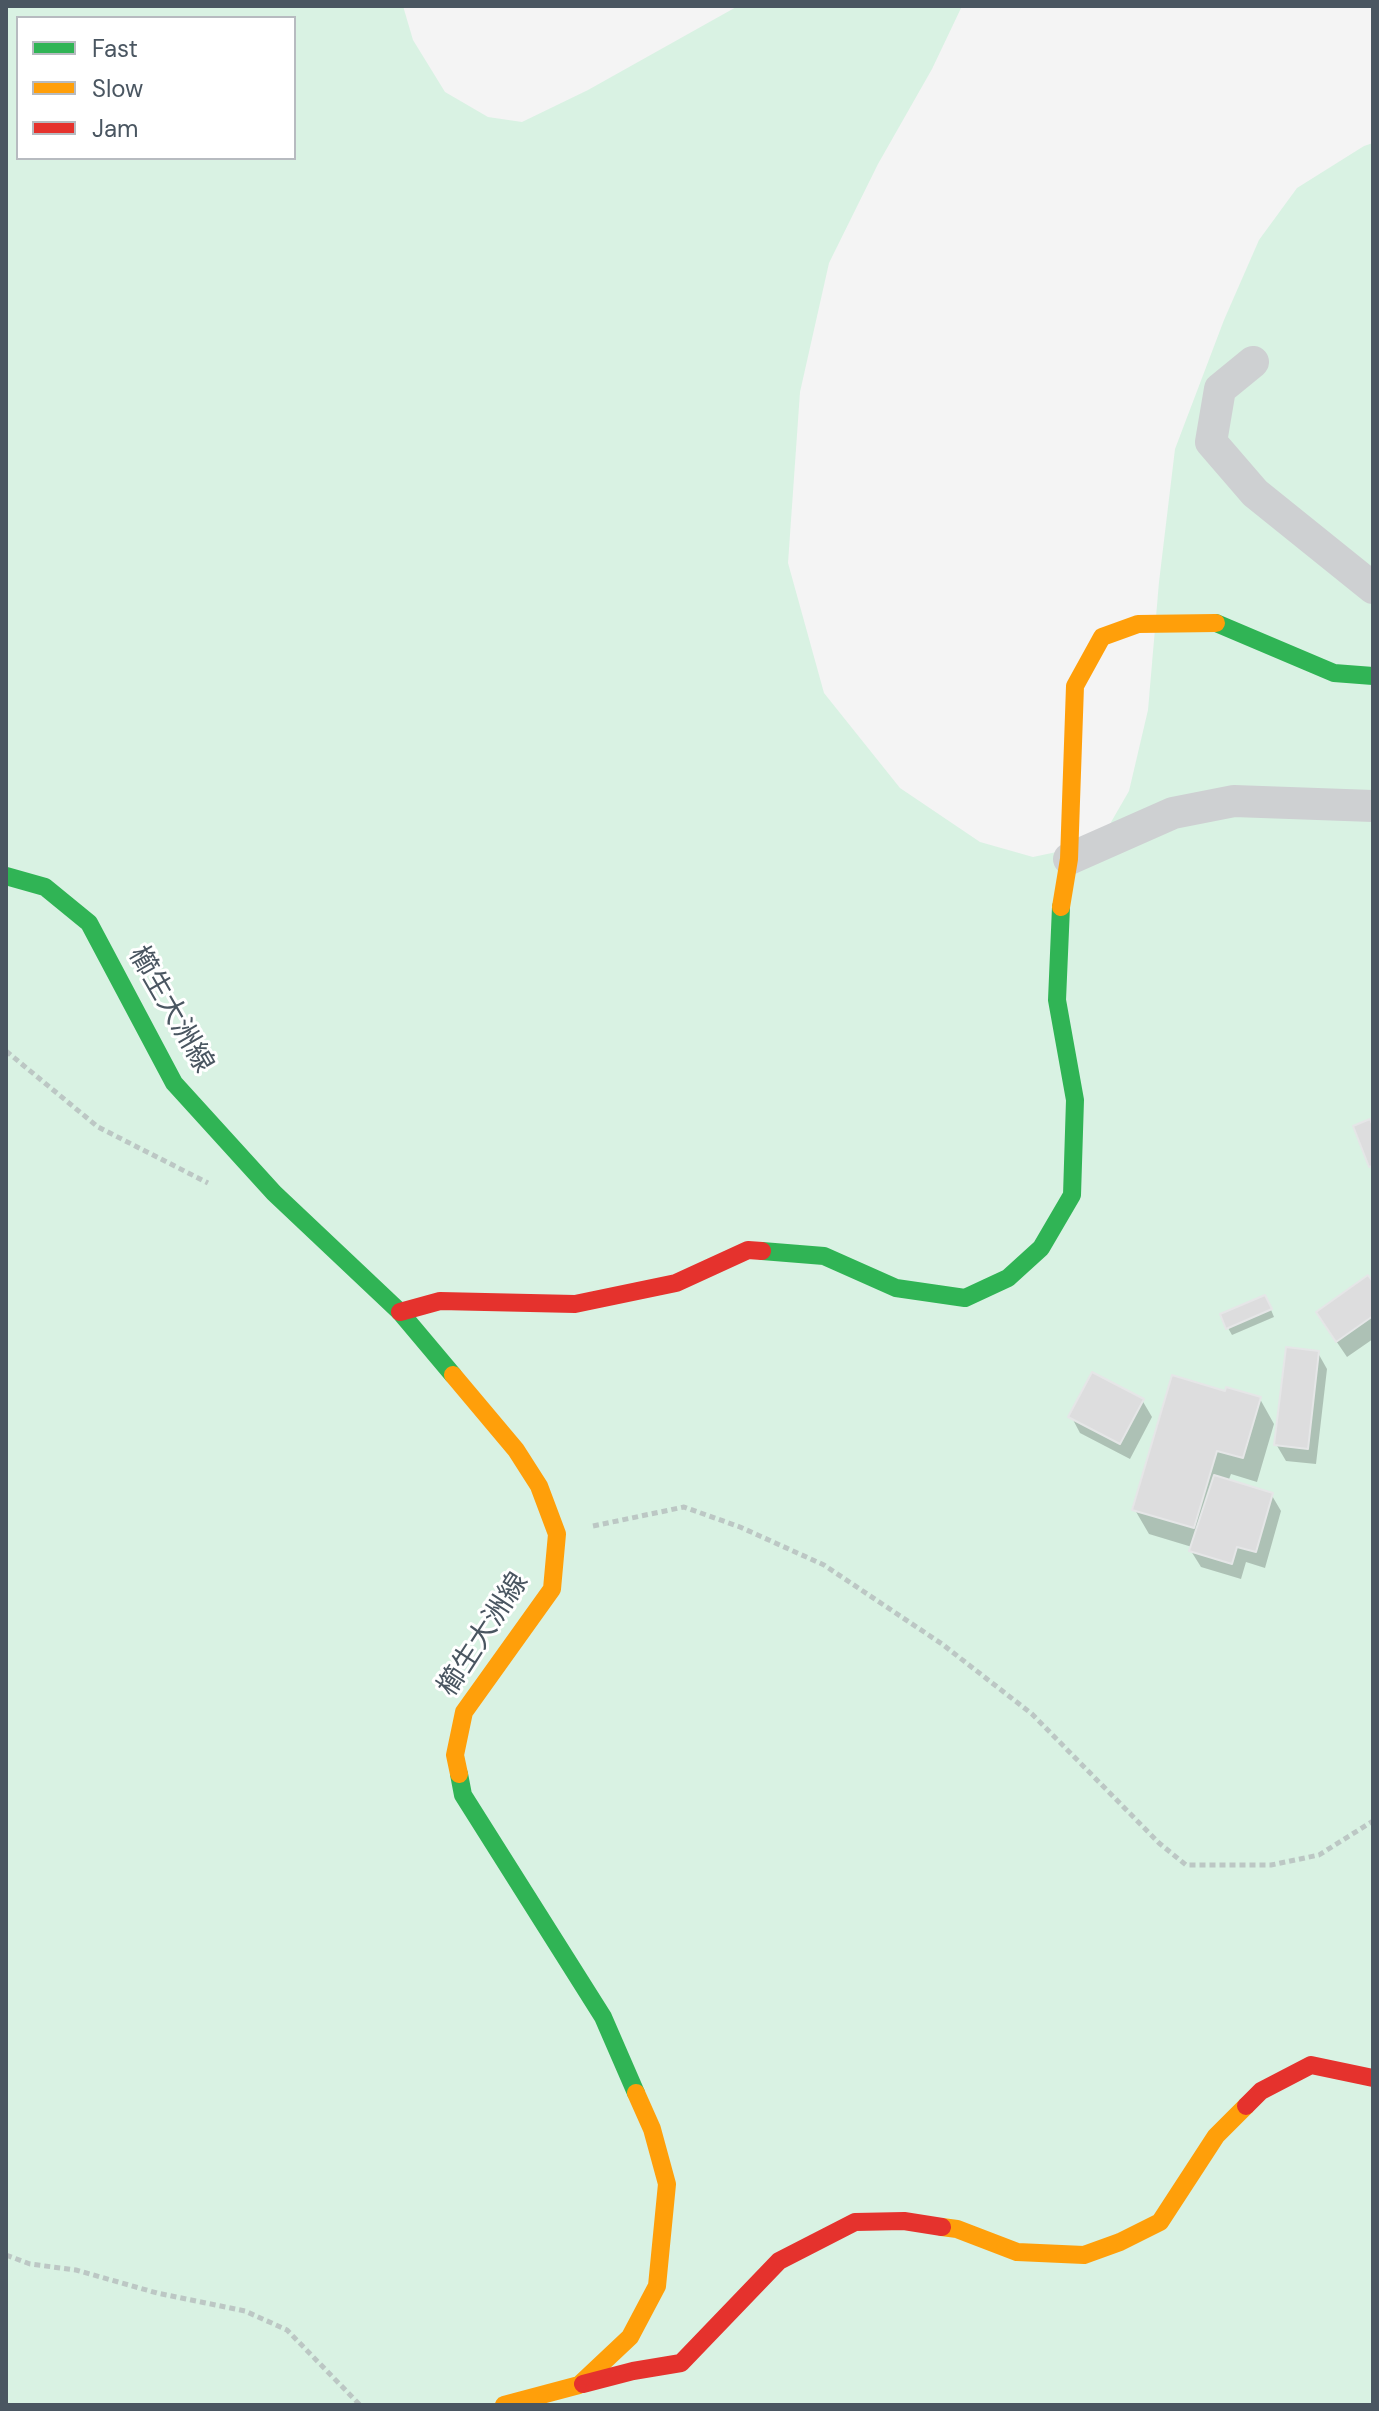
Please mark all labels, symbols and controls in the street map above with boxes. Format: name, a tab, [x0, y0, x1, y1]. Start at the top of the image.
legend	[16, 16, 296, 160]
text: Fast	[92, 33, 138, 64]
text: Slow	[92, 73, 143, 104]
text: Jam	[92, 113, 138, 144]
street label: 櫛生大洲線	[120, 941, 220, 1079]
street label: 櫛生大洲線	[432, 1567, 536, 1703]

